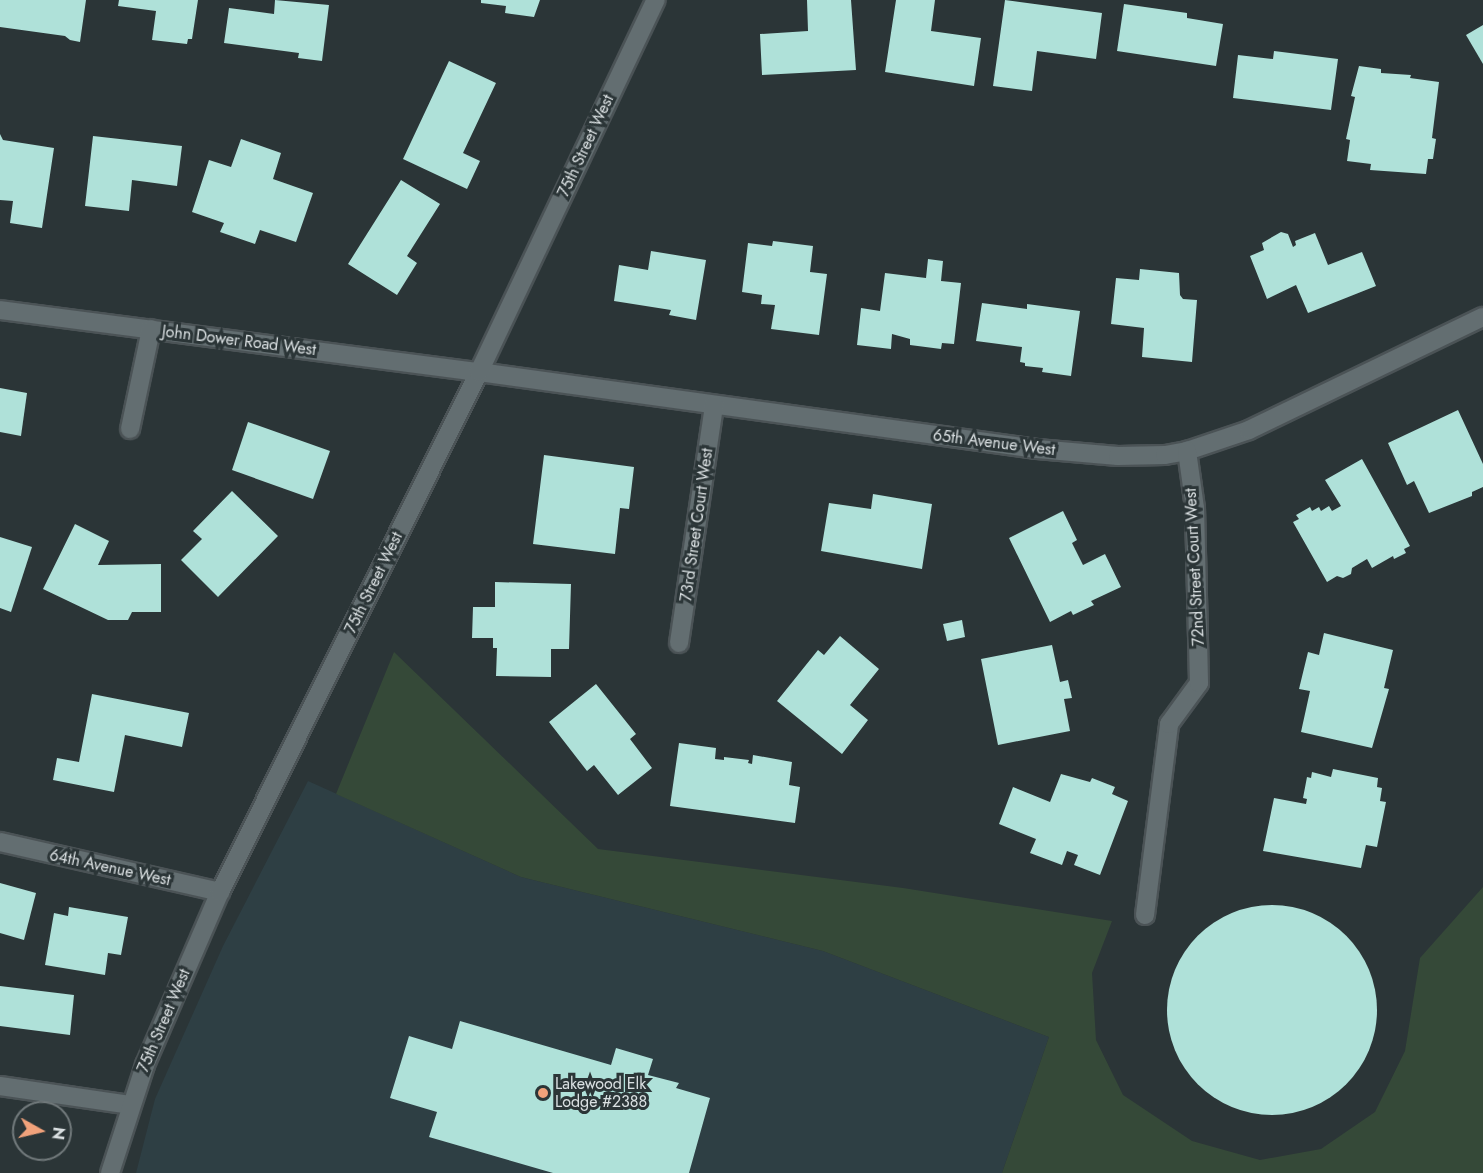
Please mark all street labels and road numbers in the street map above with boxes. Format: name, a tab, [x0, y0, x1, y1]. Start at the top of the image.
street label: 75th Street West	[554, 92, 618, 200]
street label: John Dower Road West	[161, 322, 317, 360]
street label: 65th Avenue West	[932, 426, 1056, 460]
street label: 73rd Street Court West	[677, 447, 717, 603]
street label: 72nd Street Court West	[1181, 488, 1209, 646]
street label: 75th Street West	[341, 529, 407, 637]
street label: 64th Avenue West	[48, 846, 172, 890]
street label: 75th Street West	[134, 966, 194, 1076]

